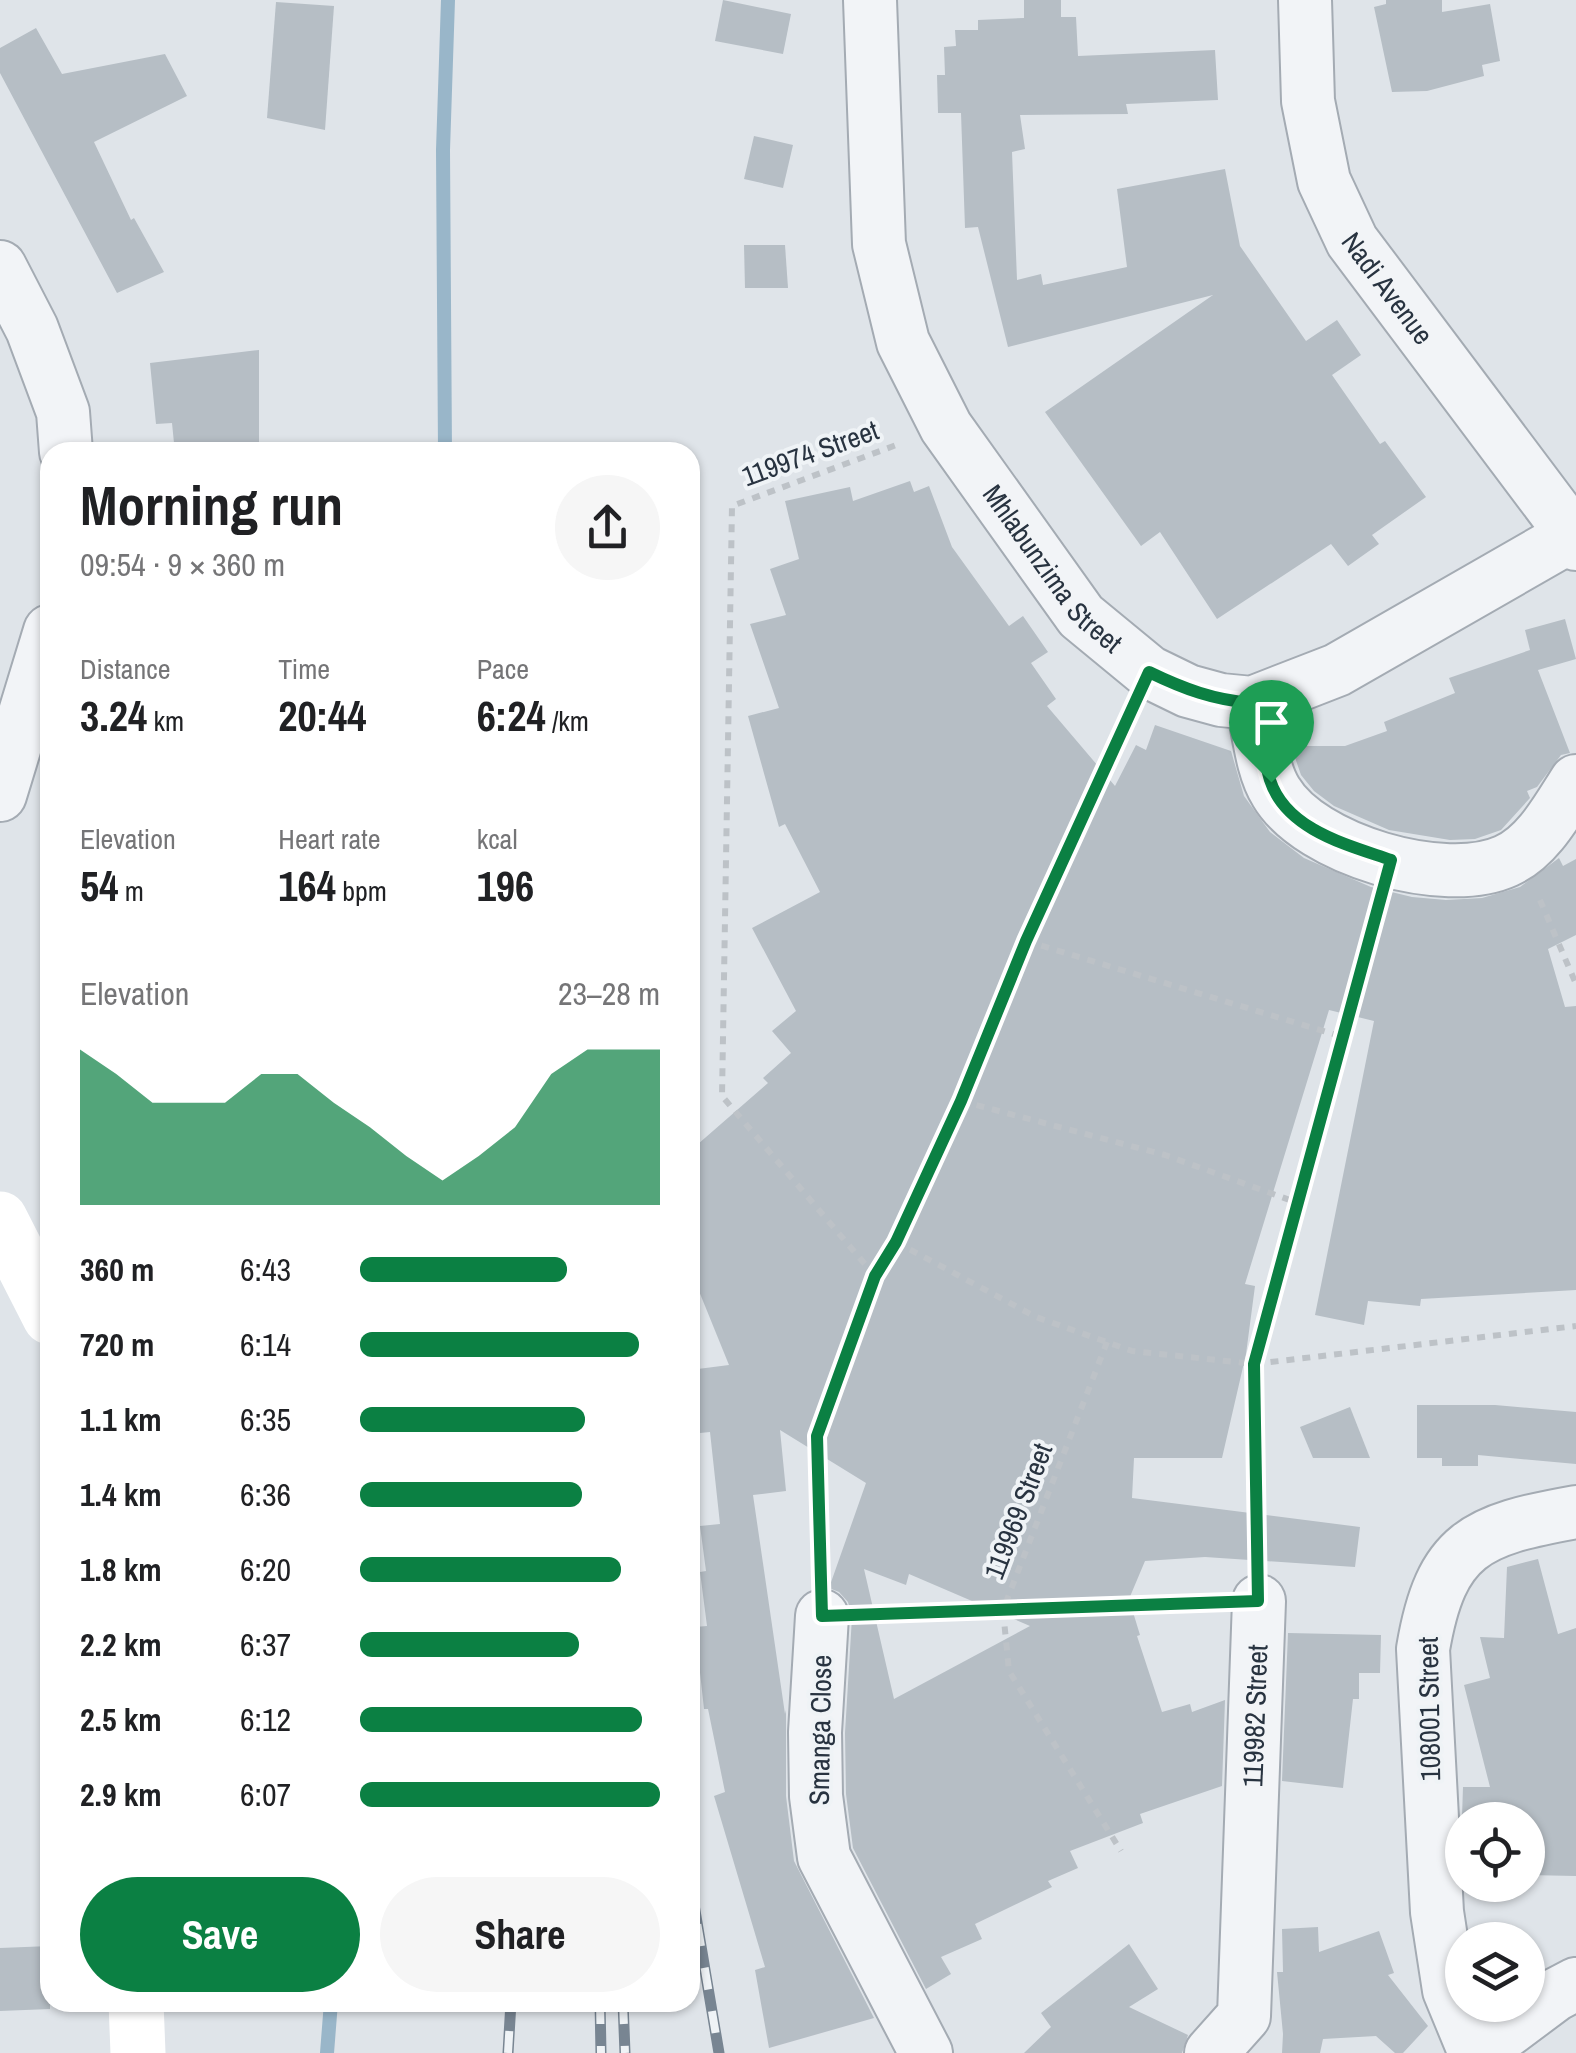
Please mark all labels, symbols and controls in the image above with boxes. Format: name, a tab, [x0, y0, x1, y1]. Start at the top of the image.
street label: Nadi Avenue	[1333, 224, 1442, 352]
street label: 119974 Street	[737, 411, 883, 495]
text: Morning run	[80, 468, 343, 542]
button: share	[555, 475, 660, 580]
street label: Mhlabunzima Street	[974, 477, 1130, 661]
text: 09:54 · 9 × 360 m	[80, 543, 285, 586]
text: Distance	[80, 650, 171, 688]
text: Time	[278, 650, 330, 688]
text: Pace	[477, 650, 529, 688]
pin	[1229, 680, 1314, 783]
text: 3.24	[80, 688, 147, 744]
text: 20:44	[278, 688, 366, 744]
text: 6:24	[477, 688, 546, 744]
icon: arrive	[1244, 695, 1299, 750]
text: km	[147, 702, 184, 740]
text: /km	[546, 702, 589, 740]
text: Elevation	[80, 820, 176, 858]
text: Heart rate	[278, 820, 380, 858]
text: kcal	[477, 820, 517, 858]
text: 54	[80, 858, 118, 914]
text: 164	[278, 858, 336, 914]
text: 196	[477, 858, 534, 914]
text: m	[118, 872, 144, 910]
text: bpm	[336, 872, 387, 910]
text: Elevation	[80, 972, 189, 1015]
text: 23–28 m	[558, 972, 660, 1015]
text: 360 m	[80, 1248, 154, 1291]
text: 6:43	[240, 1248, 291, 1291]
text: 720 m	[80, 1323, 154, 1366]
text: 6:14	[240, 1323, 291, 1366]
text: 1.1 km	[80, 1398, 162, 1441]
text: 6:35	[240, 1398, 291, 1441]
street label: 119969 Street	[975, 1438, 1061, 1584]
text: 1.4 km	[80, 1473, 162, 1516]
text: 6:36	[240, 1473, 291, 1516]
text: 1.8 km	[80, 1548, 162, 1591]
text: 6:20	[240, 1548, 291, 1591]
text: 2.2 km	[80, 1623, 162, 1666]
text: 6:37	[240, 1623, 291, 1666]
street label: 108001 Street	[1409, 1637, 1449, 1781]
street label: 119982 Street	[1233, 1644, 1276, 1788]
street label: Smanga Close	[800, 1654, 840, 1806]
text: 2.5 km	[80, 1698, 162, 1741]
text: 6:12	[240, 1698, 291, 1741]
text: 2.9 km	[80, 1773, 162, 1816]
text: 6:07	[240, 1773, 291, 1816]
map controls	[1445, 1802, 1545, 2022]
button: locate	[1445, 1802, 1545, 1902]
button: Save	[80, 1877, 360, 1992]
button: Share	[380, 1877, 660, 1992]
button: layers	[1445, 1922, 1545, 2022]

